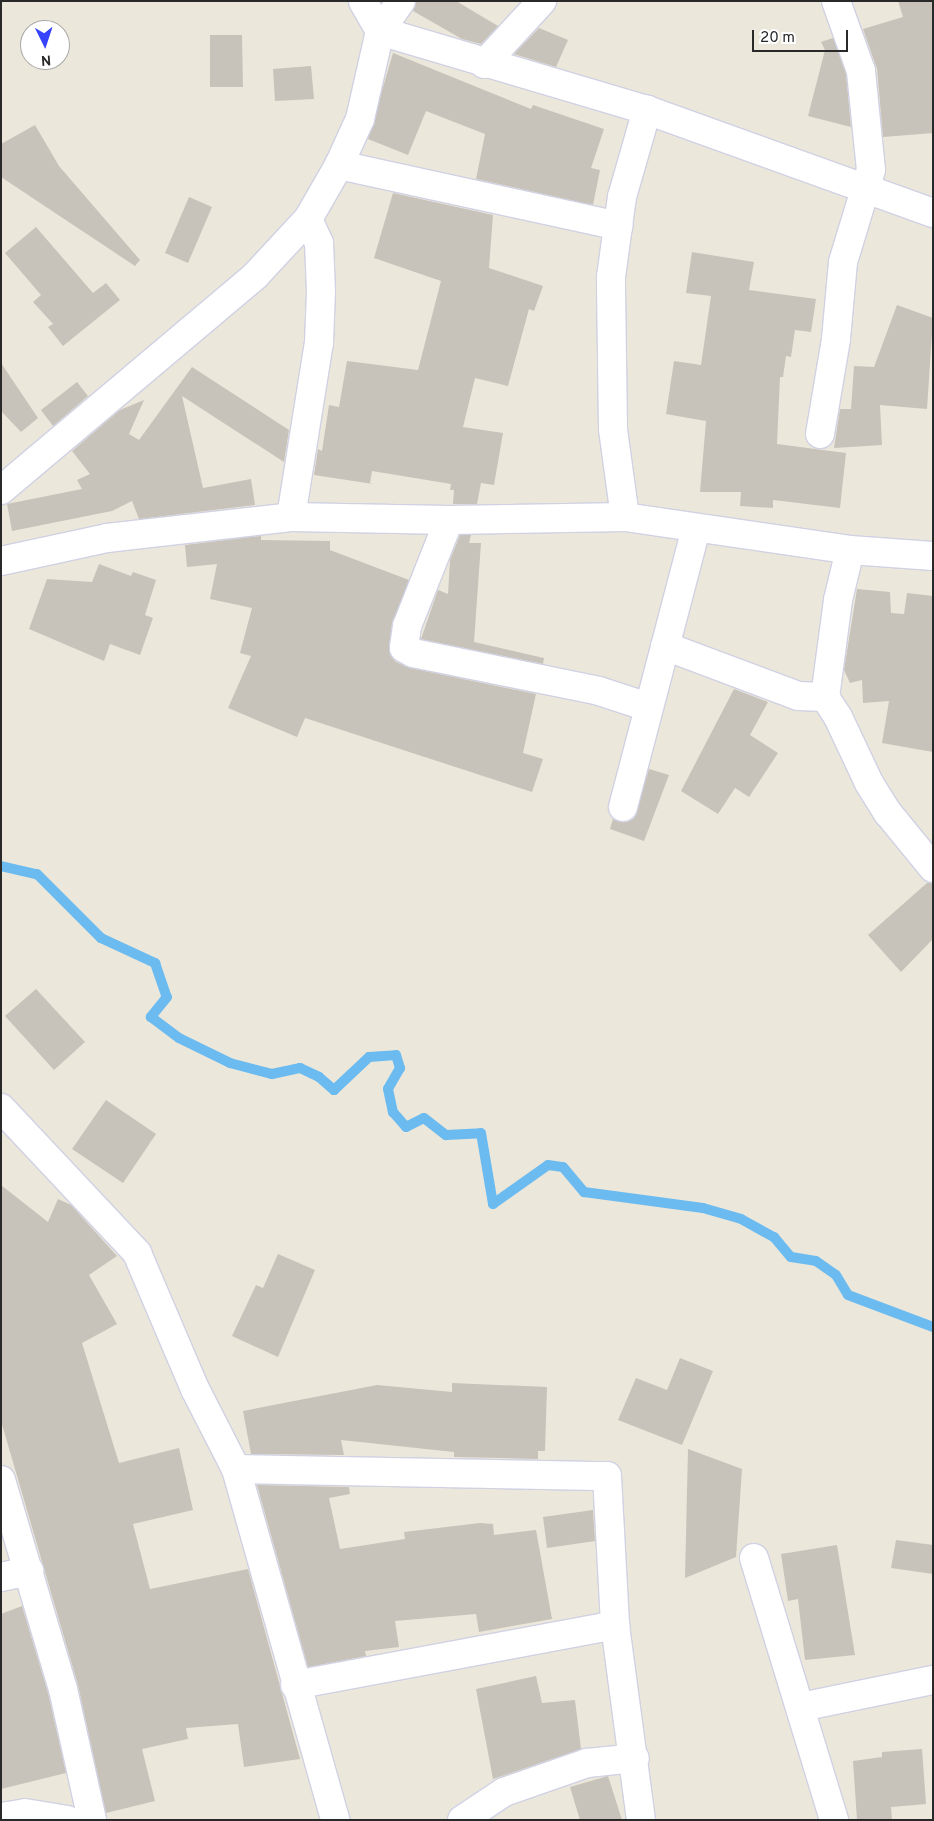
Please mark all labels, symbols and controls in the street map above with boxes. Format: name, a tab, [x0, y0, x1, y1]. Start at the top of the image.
north arrow	[20, 20, 70, 70]
scale bar	[754, 20, 850, 52]
text: 20 m	[760, 29, 795, 48]
text: N	[40, 51, 52, 68]

